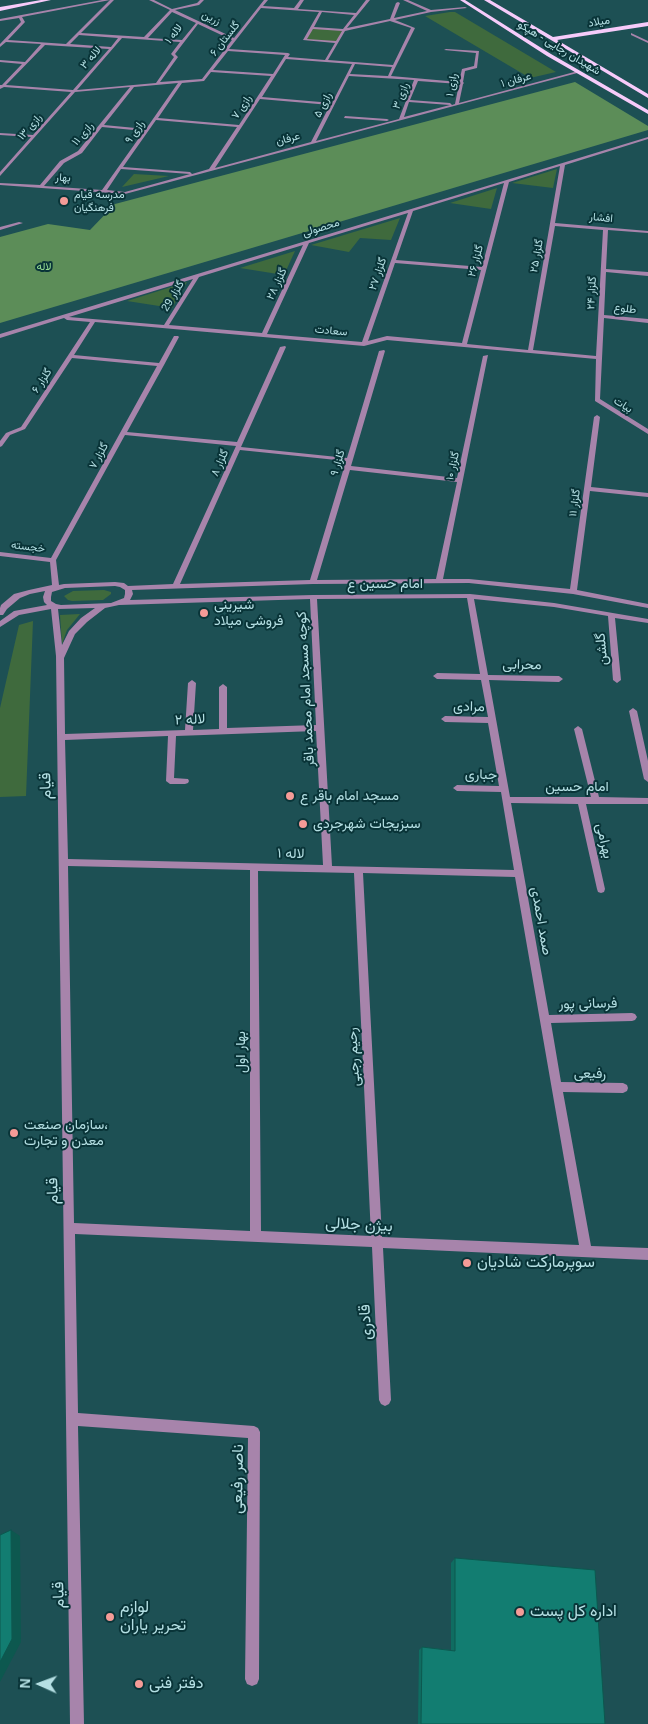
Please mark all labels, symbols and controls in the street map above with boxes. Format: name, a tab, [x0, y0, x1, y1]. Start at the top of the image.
street label: زرین	[200, 8, 222, 28]
street label: میلاد	[587, 14, 611, 30]
street label: شهیدان رجایی - هپکو	[515, 18, 603, 78]
street label: گلستان ۶	[207, 19, 243, 59]
street label: لاله ۱	[162, 22, 186, 46]
street label: لاله ۳	[78, 44, 104, 72]
street label: عرفان ۱	[499, 70, 533, 90]
street label: رازی ۱	[443, 72, 461, 98]
street label: رازی ۳	[390, 81, 412, 111]
street label: رازی ۵	[311, 90, 335, 120]
street label: رازی ۷	[229, 92, 255, 122]
street label: رازی ۱۳	[15, 111, 45, 143]
street label: رازی ۹	[122, 118, 148, 146]
street label: رازی ۱۱	[69, 120, 97, 148]
street label: عرفان	[274, 129, 302, 149]
street label: بهار	[55, 171, 71, 185]
place label: مدرسه قیام فرهنگیان	[74, 188, 124, 214]
marker: مدرسه قیام فرهنگیان	[58, 195, 70, 207]
street label: افشار	[589, 210, 613, 226]
street label: محصولی	[301, 216, 341, 240]
street label: گلزار ۲۵	[528, 238, 546, 274]
street label: گلزار ۲۶	[465, 244, 487, 278]
street label: گلزار ۲۷	[366, 256, 390, 292]
park label: لاله	[36, 260, 52, 274]
street label: گلزار ۲۸	[264, 266, 290, 302]
street label: گلزار ۲۴	[585, 276, 599, 310]
street label: گلزار 29	[159, 278, 187, 314]
street label: طلوع	[613, 301, 637, 317]
street label: سعادت	[314, 323, 348, 339]
street label: گلزار ۶	[29, 366, 55, 396]
street label: بیات	[611, 394, 635, 416]
street label: گلزار ۷	[87, 441, 111, 471]
street label: گلزار ۸	[208, 448, 232, 478]
street label: گلزار ۹	[328, 448, 348, 478]
street label: گلزار ۱۰	[444, 450, 462, 482]
street label: گلزار ۱۱	[567, 488, 583, 518]
street label: خجسته	[10, 538, 46, 556]
street label: امام حسین ع	[347, 576, 423, 592]
place label: شیرینی فروشی میلاد	[214, 597, 284, 630]
marker: شیرینی فروشی میلاد	[198, 607, 210, 619]
street label: کوچه مسجد امام محمد باقر	[294, 611, 318, 767]
street label: گلشن	[592, 632, 612, 666]
street label: محرابی	[502, 656, 542, 674]
street label: مرادی	[453, 698, 485, 716]
street label: لاله ۲	[174, 711, 206, 729]
street label: جباری	[465, 766, 497, 784]
street label: قیام	[36, 772, 56, 800]
street label: امام حسین	[545, 779, 609, 795]
place label: مسجد امام باقر ع	[300, 788, 399, 804]
marker: مسجد امام باقر ع	[284, 790, 296, 802]
place label: سبزیجات شهرجردی	[313, 816, 421, 832]
marker: سبزیجات شهرجردی	[297, 818, 309, 830]
street label: بهرامی	[592, 822, 616, 860]
street label: لاله ۱	[277, 845, 305, 863]
street label: صمد احمدی	[527, 886, 555, 956]
street label: فرسانی پور	[559, 995, 617, 1013]
street label: رحیم رجبی	[344, 1027, 364, 1087]
street label: بهار اول	[233, 1031, 249, 1073]
street label: رفیعی	[574, 1065, 606, 1083]
place label: سازمان صنعت، معدن و تجارت	[24, 1117, 108, 1150]
marker: سازمان صنعت، معدن و تجارت	[8, 1127, 20, 1139]
street label: قیام	[43, 1177, 63, 1205]
street label: بیژن جلالی	[325, 1214, 393, 1236]
place label: سوپرمارکت شادیان	[477, 1253, 595, 1273]
marker: سوپرمارکت شادیان	[461, 1257, 473, 1269]
street label: قادری	[355, 1304, 377, 1340]
street label: ناصر رفیعی	[228, 1444, 248, 1514]
street label: قیام	[49, 1581, 69, 1609]
place label: لوازم تحریر یاران	[120, 1598, 186, 1636]
place label: اداره کل پست	[530, 1602, 617, 1622]
marker: اداره کل پست	[514, 1606, 526, 1618]
marker: لوازم تحریر یاران	[104, 1611, 116, 1623]
north arrow	[15, 1659, 65, 1709]
place label: دفتر فنی	[149, 1674, 203, 1694]
text: N	[17, 1678, 33, 1689]
marker: دفتر فنی	[133, 1678, 145, 1690]

